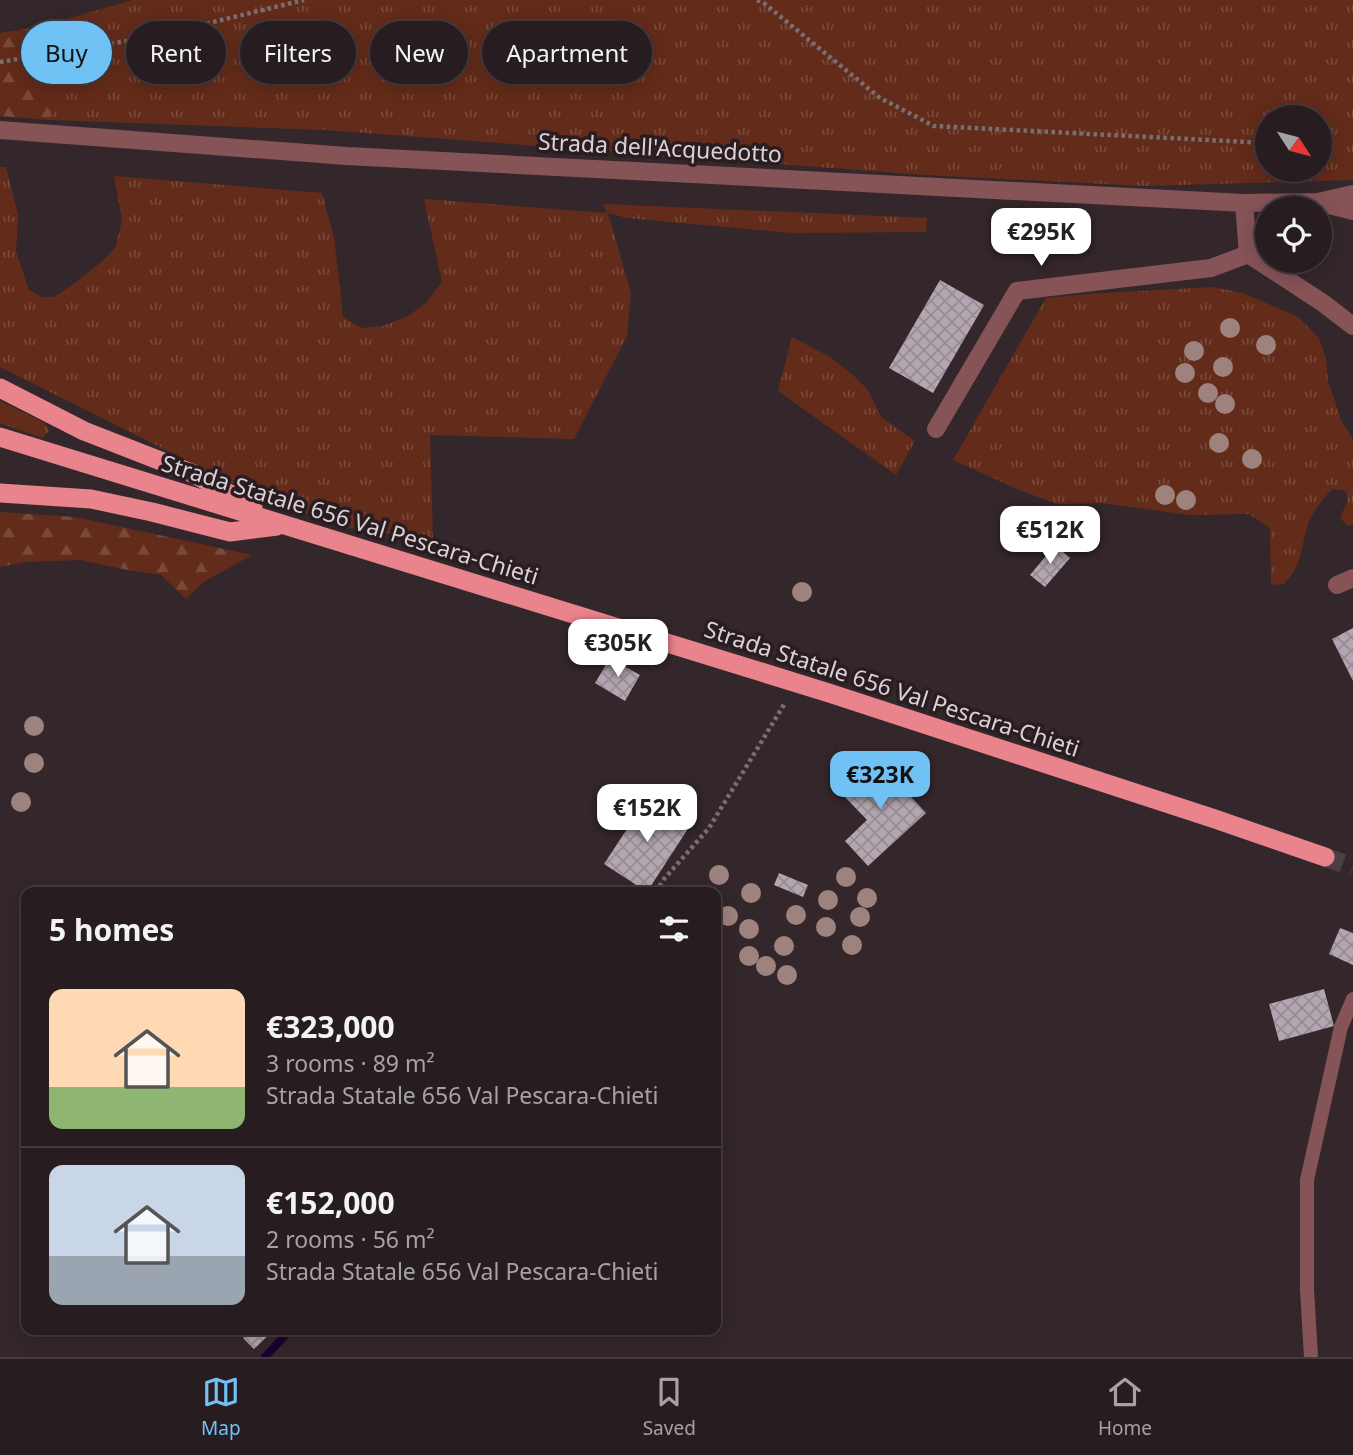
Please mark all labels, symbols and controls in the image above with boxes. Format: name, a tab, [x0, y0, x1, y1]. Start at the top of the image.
chip: Buy	[21, 21, 112, 84]
chip: Rent	[126, 21, 226, 84]
chip: Filters	[240, 21, 356, 84]
chip: New	[370, 21, 468, 84]
chip: Apartment	[482, 21, 652, 84]
north arrow	[1255, 105, 1332, 182]
map controls	[1255, 105, 1332, 273]
street label: Strada dell'Acquedotto	[537, 125, 783, 169]
button: locate	[1255, 196, 1332, 273]
pin: €295K	[992, 208, 1090, 268]
text: €295K	[1007, 215, 1075, 247]
street label: Strada Statale 656 Val Pescara-Chieti	[158, 446, 543, 592]
pin: €512K	[1001, 506, 1099, 566]
text: €512K	[1016, 513, 1084, 545]
street label: Strada Statale 656 Val Pescara-Chieti	[701, 612, 1084, 764]
pin: €305K	[569, 620, 667, 679]
text: €305K	[584, 626, 652, 658]
pin: €323K	[831, 752, 929, 811]
text: €323K	[846, 758, 914, 790]
pin: €152K	[598, 784, 696, 844]
text: €152K	[613, 791, 681, 823]
text: 5 homes	[49, 909, 174, 950]
icon: filters	[655, 910, 693, 948]
text: €323,000	[266, 1006, 395, 1047]
icon: home	[105, 1017, 189, 1101]
text: 3 rooms · 89 m²	[266, 1047, 435, 1079]
text: Strada Statale 656 Val Pescara-Chieti	[266, 1079, 659, 1111]
text: €152,000	[266, 1182, 395, 1223]
icon: home	[105, 1193, 189, 1277]
text: 2 rooms · 56 m²	[266, 1223, 435, 1255]
text: Strada Statale 656 Val Pescara-Chieti	[266, 1255, 659, 1287]
tab: Map	[201, 1373, 241, 1441]
tab: Saved	[643, 1373, 696, 1441]
tab: Home	[1098, 1373, 1152, 1441]

